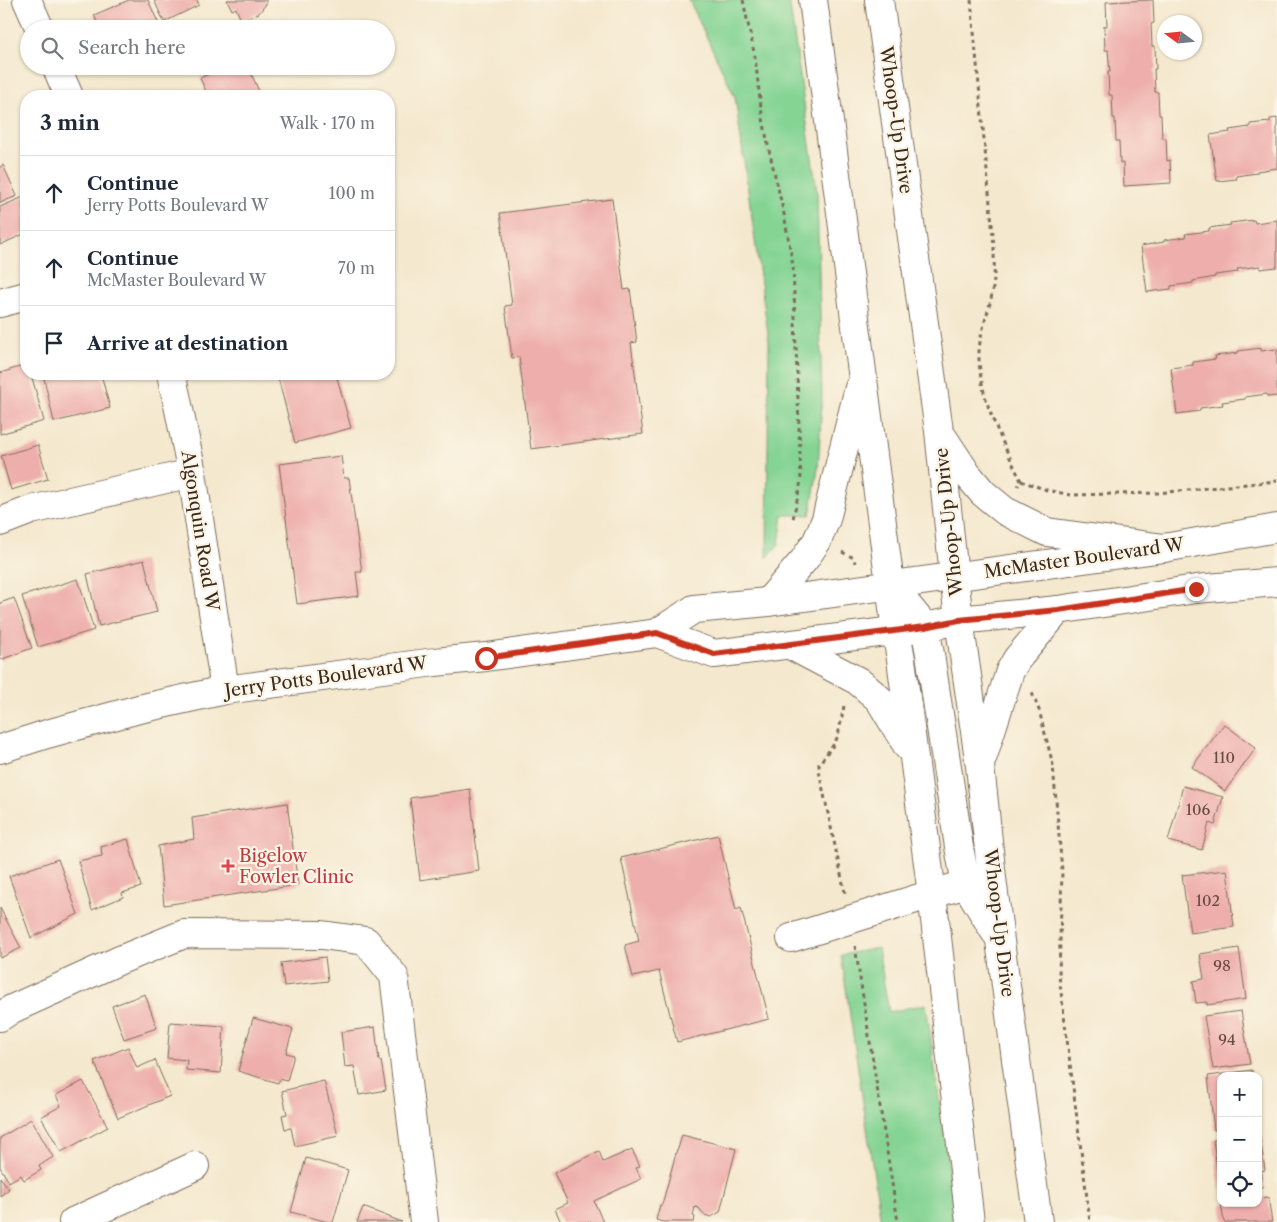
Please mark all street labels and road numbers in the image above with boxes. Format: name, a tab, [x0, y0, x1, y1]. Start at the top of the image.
street label: Whoop-Up Drive	[875, 44, 917, 195]
street label: Whoop-Up Drive	[930, 447, 968, 598]
street label: Algonquin Road W	[176, 448, 224, 614]
street label: McMaster Boulevard W	[983, 533, 1187, 583]
street label: Jerry Potts Boulevard W	[220, 652, 430, 703]
street label: Whoop-Up Drive	[979, 847, 1019, 998]

